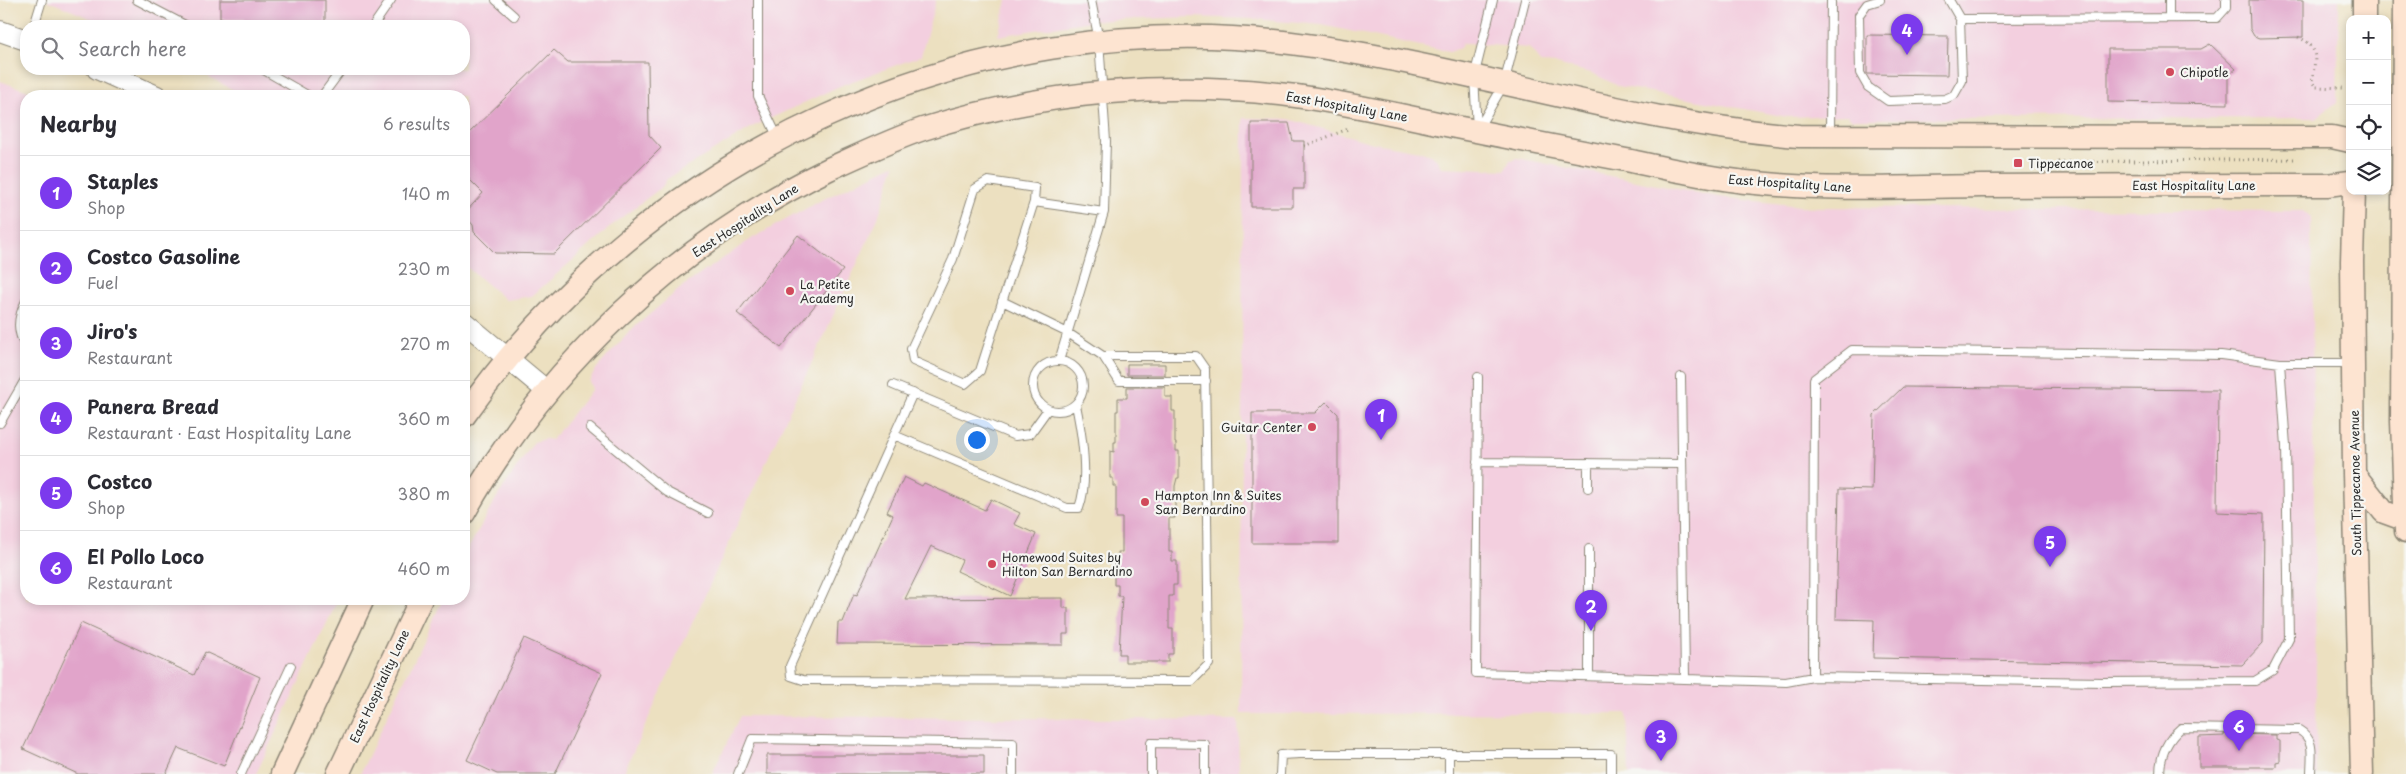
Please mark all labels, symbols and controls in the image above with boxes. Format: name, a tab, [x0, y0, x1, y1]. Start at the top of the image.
pin: 4	[1891, 14, 1923, 55]
map controls	[2346, 15, 2391, 195]
button: +	[2346, 15, 2391, 60]
search box	[20, 20, 470, 75]
icon: search	[38, 34, 66, 62]
text: Search here	[78, 34, 187, 62]
button: −	[2346, 60, 2391, 105]
place label: Chipotle	[2180, 63, 2229, 81]
marker: Chipotle	[2164, 66, 2176, 78]
street label: East Hospitality Lane	[1285, 86, 1410, 126]
button: locate	[2346, 105, 2391, 150]
text: Nearby	[40, 107, 117, 139]
text: 6 results	[383, 111, 450, 135]
button: layers	[2346, 150, 2391, 195]
place label: Tippecanoe	[2028, 154, 2094, 172]
marker: Tippecanoe	[2012, 157, 2024, 169]
text: Staples	[87, 167, 158, 195]
street label: East Hospitality Lane	[1728, 170, 1852, 196]
street label: East Hospitality Lane	[2132, 176, 2256, 194]
street label: East Hospitality Lane	[688, 179, 802, 261]
text: 1	[52, 181, 60, 205]
text: 140 m	[402, 181, 450, 205]
text: Shop	[87, 195, 125, 219]
text: Costco Gasoline	[87, 242, 240, 270]
text: 2	[50, 256, 62, 280]
text: 230 m	[398, 256, 450, 280]
text: Fuel	[87, 270, 118, 294]
place label: La Petite Academy	[800, 275, 854, 307]
marker: La Petite Academy	[784, 285, 796, 297]
text: Jiro's	[87, 317, 137, 345]
text: 3	[51, 331, 61, 355]
text: 270 m	[400, 331, 450, 355]
text: Restaurant	[87, 345, 173, 369]
text: Panera Bread	[87, 392, 219, 420]
pin: 1	[1365, 399, 1397, 440]
text: 4	[51, 406, 61, 430]
text: 360 m	[398, 406, 450, 430]
street label: South Tippecanoe Avenue	[2345, 409, 2365, 556]
place label: Guitar Center	[1221, 418, 1302, 436]
text: Restaurant · East Hospitality Lane	[87, 420, 352, 444]
marker: Guitar Center	[1306, 421, 1318, 433]
your location	[964, 427, 990, 453]
text: Costco	[87, 467, 152, 495]
text: 5	[51, 481, 61, 505]
text: 380 m	[398, 481, 450, 505]
place label: Hampton Inn & Suites San Bernardino	[1155, 486, 1282, 518]
text: Shop	[87, 495, 125, 519]
marker: Hampton Inn & Suites San Bernardino	[1139, 496, 1151, 508]
pin: 5	[2034, 526, 2066, 567]
text: El Pollo Loco	[87, 542, 204, 570]
place label: Homewood Suites by Hilton San Bernardino	[1002, 548, 1133, 580]
text: 6	[50, 556, 62, 580]
text: 460 m	[398, 556, 450, 580]
marker: Homewood Suites by Hilton San Bernardino	[986, 558, 998, 570]
text: Restaurant	[87, 570, 173, 594]
pin: 2	[1575, 590, 1607, 631]
street label: East Hospitality Lane	[345, 626, 413, 746]
pin: 6	[2223, 710, 2255, 751]
pin: 3	[1645, 720, 1677, 761]

